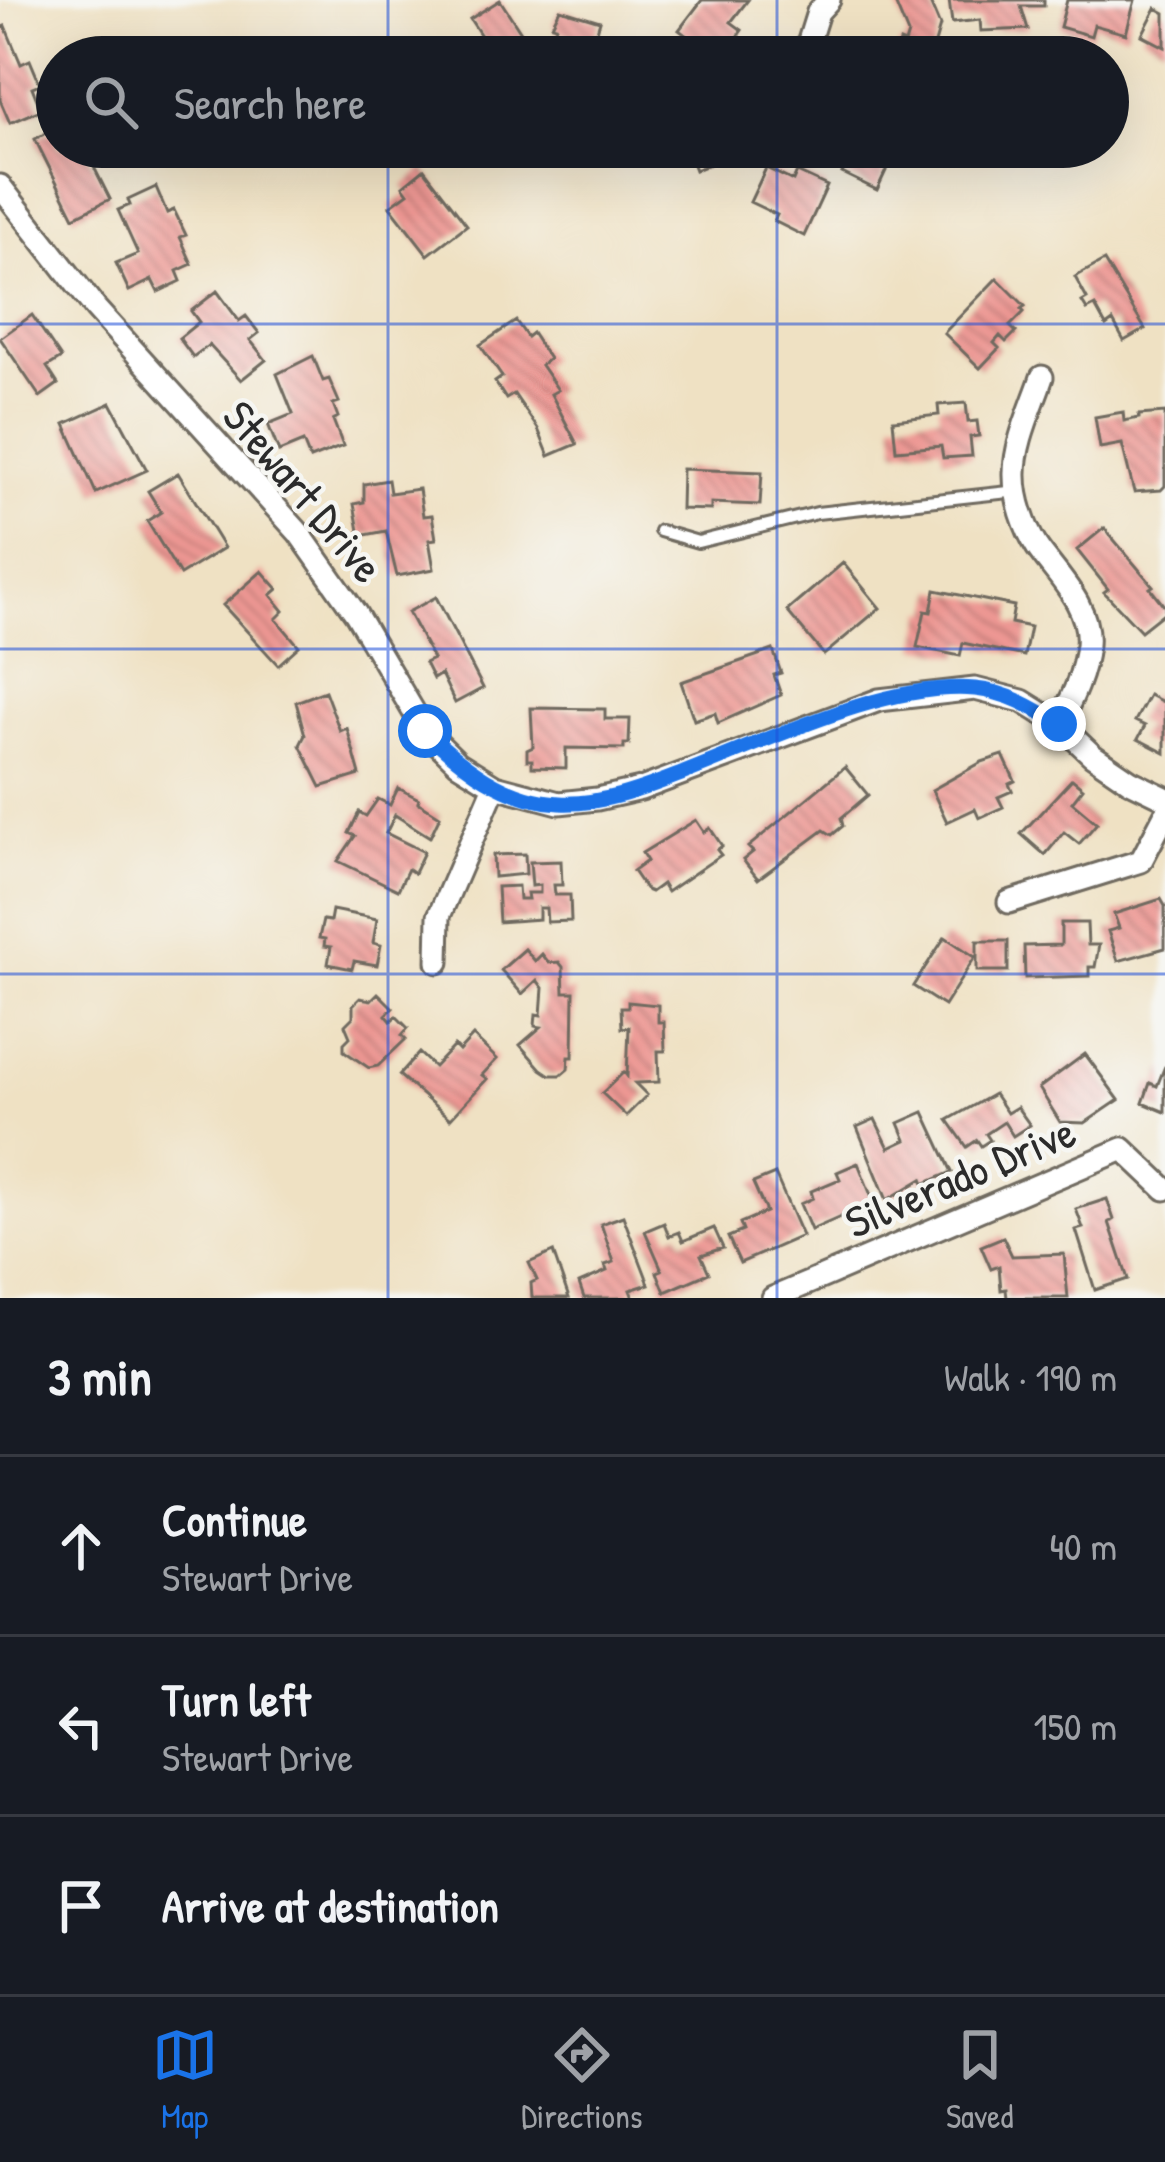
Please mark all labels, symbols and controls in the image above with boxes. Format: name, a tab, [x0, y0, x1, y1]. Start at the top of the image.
search box	[36, 36, 1129, 168]
icon: search	[78, 69, 144, 135]
text: Search here	[174, 72, 366, 133]
street label: Stewart Drive	[210, 387, 398, 595]
route end	[1032, 697, 1086, 751]
route start	[398, 704, 452, 758]
street label: Silverado Drive	[836, 1100, 1084, 1252]
text: 3 min	[48, 1342, 152, 1411]
text: Walk · 190 m	[944, 1350, 1117, 1403]
text: Continue	[162, 1489, 307, 1550]
icon: ahead	[48, 1513, 114, 1579]
text: 40 m	[1049, 1519, 1117, 1572]
text: Stewart Drive	[162, 1550, 353, 1603]
text: Turn left	[162, 1669, 311, 1730]
icon: left	[48, 1693, 114, 1759]
text: 150 m	[1033, 1699, 1117, 1752]
text: Stewart Drive	[162, 1730, 353, 1783]
icon: arrive	[48, 1873, 114, 1939]
text: Arrive at destination	[162, 1875, 499, 1936]
tab: Map	[152, 2022, 218, 2138]
tab: Directions	[521, 2022, 643, 2138]
tab: Saved	[946, 2022, 1013, 2138]

